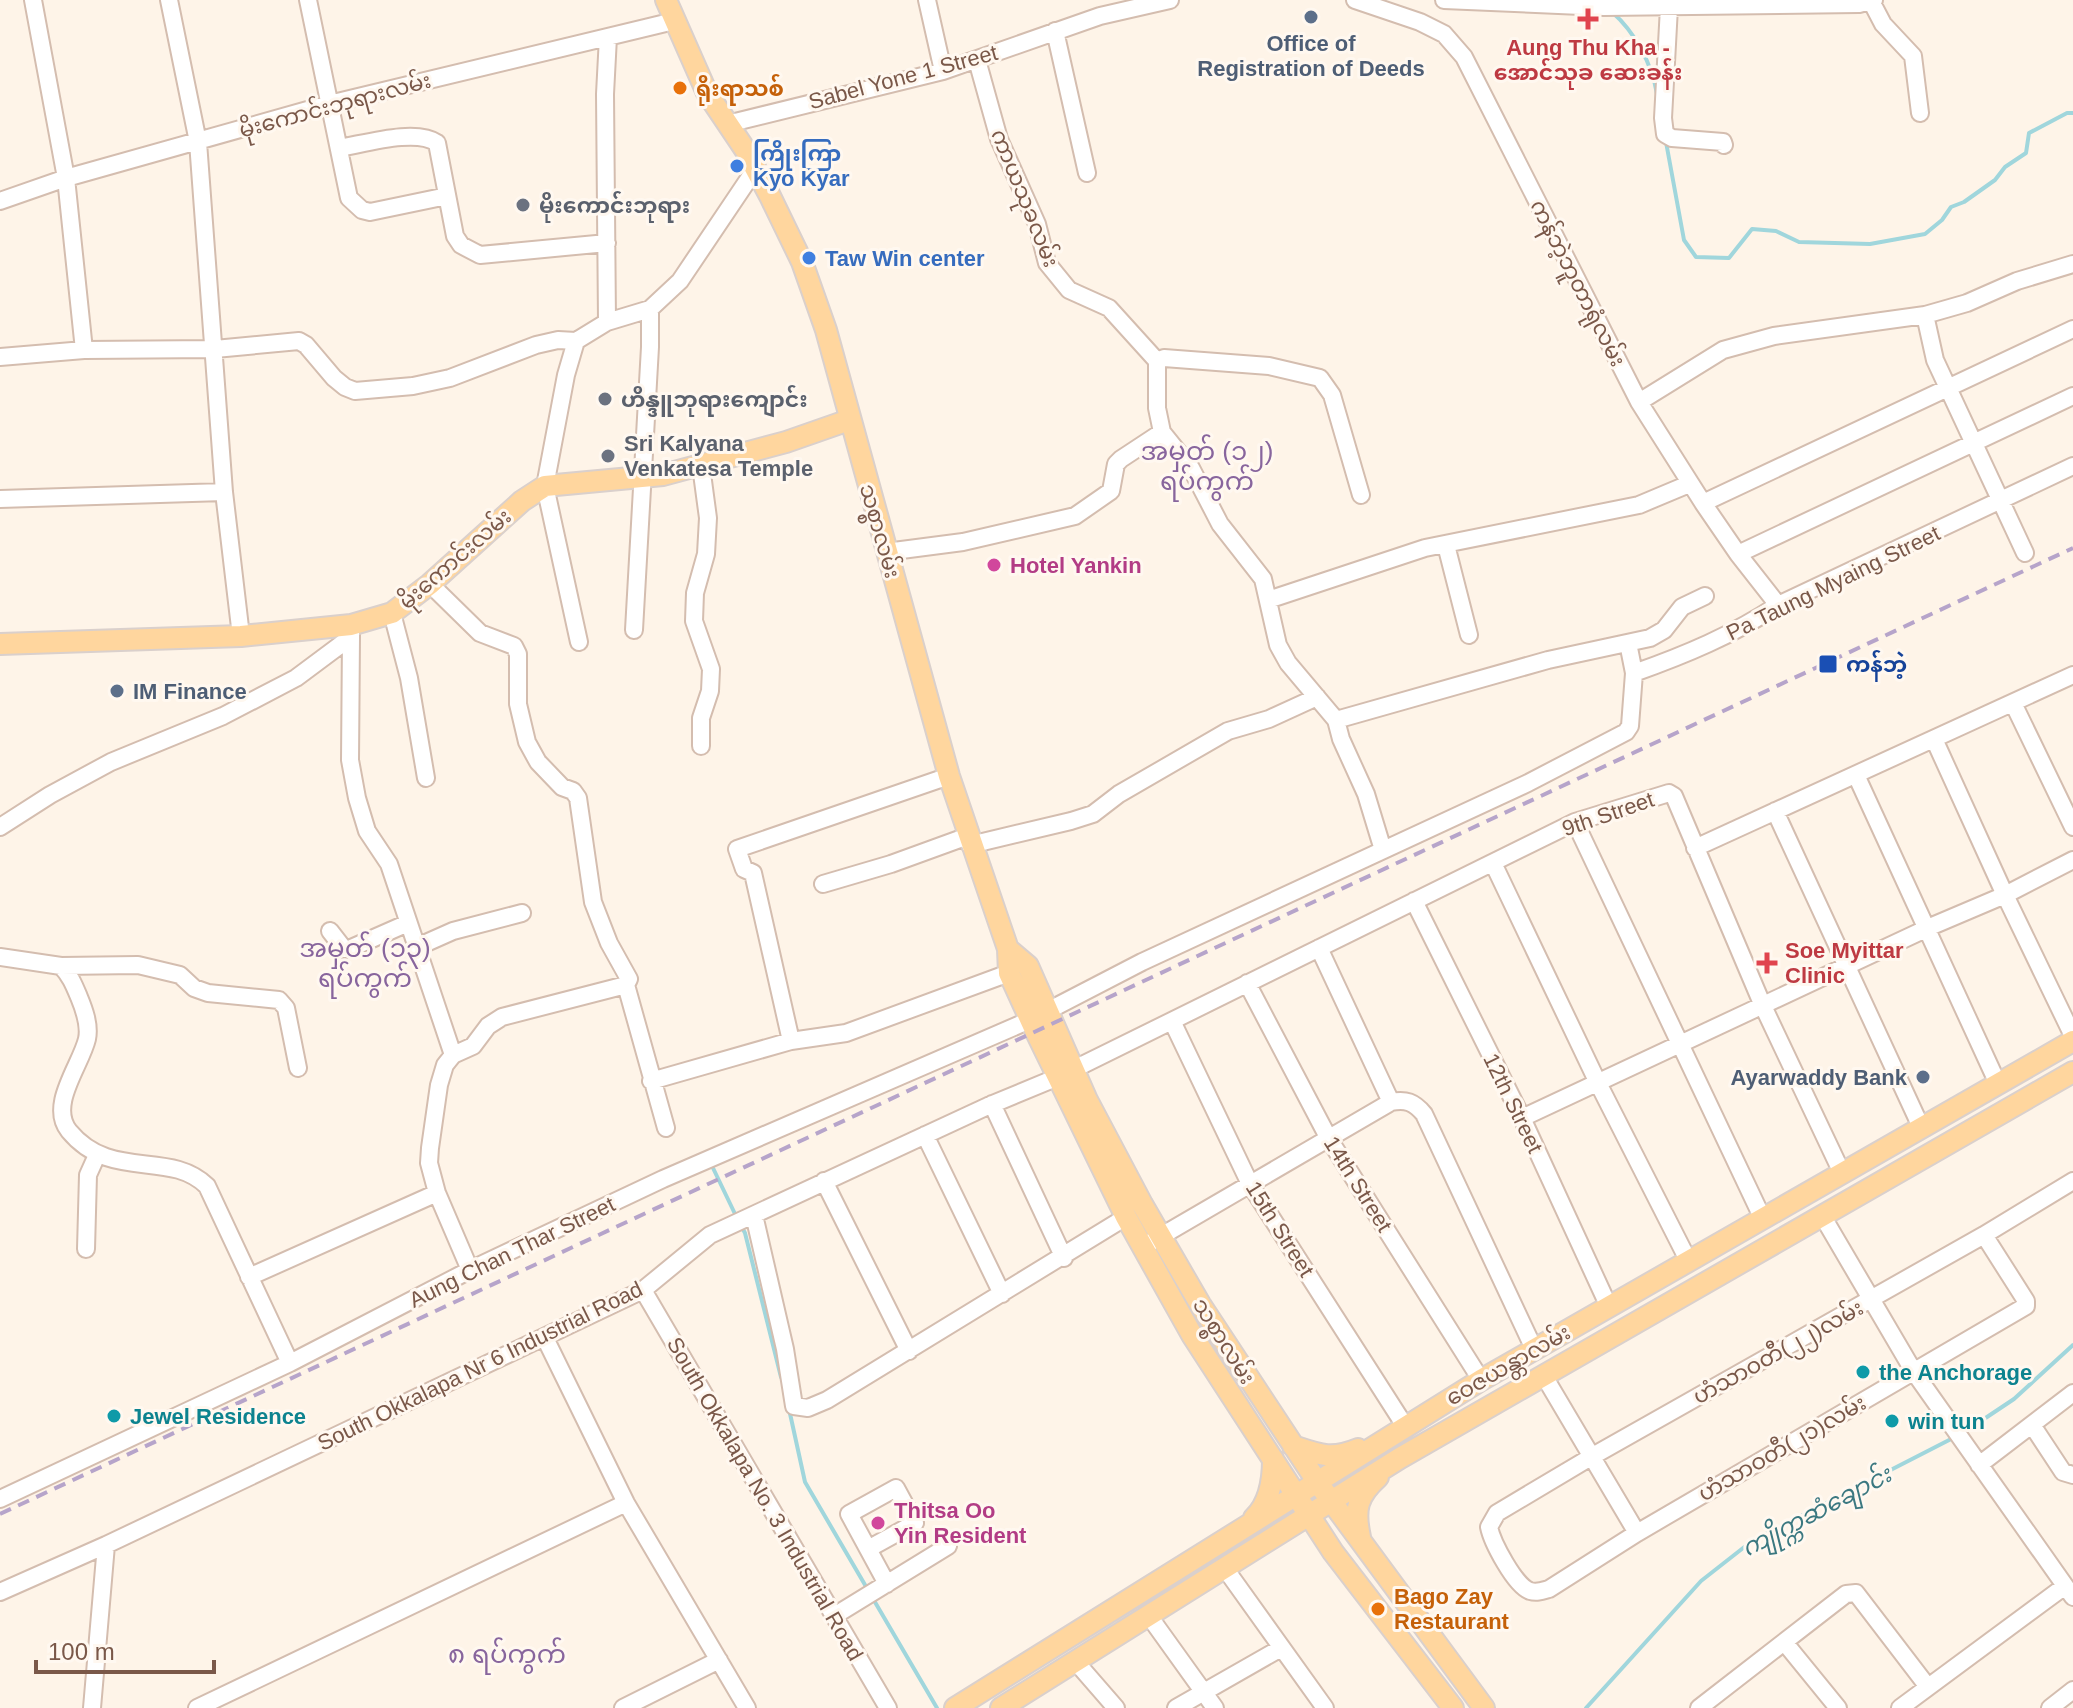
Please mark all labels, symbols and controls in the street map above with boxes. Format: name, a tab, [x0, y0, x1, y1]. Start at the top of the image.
marker: Office of Registration of Deeds	[1302, 8, 1320, 26]
marker: Aung Thu Kha - အောင်သုခ ဆေးခန်း	[1577, 8, 1599, 30]
place label: Office of Registration of Deeds	[1197, 31, 1425, 81]
place label: Aung Thu Kha - အောင်သုခ ဆေးခန်း	[1494, 35, 1682, 90]
street label: Sabel Yone 1 Street	[806, 40, 1000, 114]
street label: မိုးကောင်းဘုရားလမ်း	[236, 64, 435, 147]
place label: ရိုးရာသစ်	[696, 73, 784, 106]
marker: ရိုးရာသစ်	[671, 79, 689, 97]
street label: ကာယသုခလမ်း	[981, 124, 1067, 272]
place label: ကြိုးကြာ Kyo Kyar	[753, 139, 850, 191]
marker: ကြိုးကြာ Kyo Kyar	[728, 157, 746, 175]
place label: မိုးကောင်းဘုရား	[539, 190, 690, 223]
street label: ကန်ဘဲ့ဘူတာရုံလမ်း	[1521, 194, 1634, 373]
marker: မိုးကောင်းဘုရား	[514, 196, 532, 214]
place label: Taw Win center	[825, 246, 985, 271]
marker: Taw Win center	[800, 249, 818, 267]
place label: ဟိန္ဒူဘုရားကျောင်း	[621, 384, 808, 418]
marker: ဟိန္ဒူဘုရားကျောင်း	[596, 390, 614, 408]
place label: Sri Kalyana Venkatesa Temple	[624, 431, 813, 481]
district label: အမှတ် (၁၂) ရပ်ကွက်	[1141, 434, 1273, 502]
marker: Sri Kalyana Venkatesa Temple	[599, 447, 617, 465]
street label: သစ္စာလမ်း	[849, 480, 908, 583]
street label: မိုးကောင်းလမ်း	[392, 501, 519, 618]
street label: Pa Taung Myaing Street	[1722, 520, 1944, 646]
place label: Hotel Yankin	[1010, 553, 1142, 578]
marker: Hotel Yankin	[985, 556, 1003, 574]
place label: ကန်ဘဲ့	[1846, 649, 1907, 682]
marker: ကန်ဘဲ့	[1817, 653, 1839, 675]
place label: IM Finance	[133, 679, 247, 704]
marker: IM Finance	[108, 682, 126, 700]
street label: 9th Street	[1559, 787, 1657, 841]
district label: အမှတ် (၁၃) ရပ်ကွက်	[299, 931, 431, 999]
place label: Soe Myittar Clinic	[1785, 938, 1904, 988]
marker: Soe Myittar Clinic	[1756, 952, 1778, 974]
street label: 12th Street	[1478, 1049, 1548, 1157]
place label: Ayarwaddy Bank	[1731, 1065, 1908, 1090]
marker: Ayarwaddy Bank	[1914, 1068, 1932, 1086]
street label: 14th Street	[1319, 1132, 1397, 1236]
street label: 15th Street	[1241, 1177, 1319, 1281]
street label: Aung Chan Thar Street	[405, 1191, 619, 1313]
street label: South Okkalapa Nr 6 Industrial Road	[313, 1276, 647, 1456]
street label: သစ္စာလမ်း	[1183, 1292, 1263, 1392]
street label: ဟံသာဝတီ(၂၂)လမ်း	[1687, 1292, 1870, 1414]
street label: ဝေဇယန္တာလမ်း	[1440, 1317, 1577, 1415]
street label: South Okkalapa No. 3 Industrial Road	[662, 1333, 868, 1665]
place label: the Anchorage	[1879, 1360, 2032, 1385]
marker: the Anchorage	[1854, 1363, 1872, 1381]
street label: ဟံသာဝတီ(၂၁)လမ်း	[1692, 1387, 1873, 1511]
place label: Jewel Residence	[130, 1404, 306, 1429]
marker: Jewel Residence	[105, 1407, 123, 1425]
place label: win tun	[1907, 1409, 1985, 1434]
marker: win tun	[1883, 1412, 1901, 1430]
water label: ကျိုက္ကဆံချောင်း	[1735, 1457, 1900, 1568]
place label: Thitsa Oo Yin Resident	[894, 1498, 1027, 1548]
marker: Thitsa Oo Yin Resident	[869, 1514, 887, 1532]
place label: Bago Zay Restaurant	[1394, 1584, 1510, 1634]
marker: Bago Zay Restaurant	[1369, 1600, 1387, 1618]
scale bar	[36, 1624, 214, 1674]
district label: ၈ ရပ်ကွက်	[448, 1637, 566, 1675]
text: 100 m	[48, 1638, 115, 1665]

